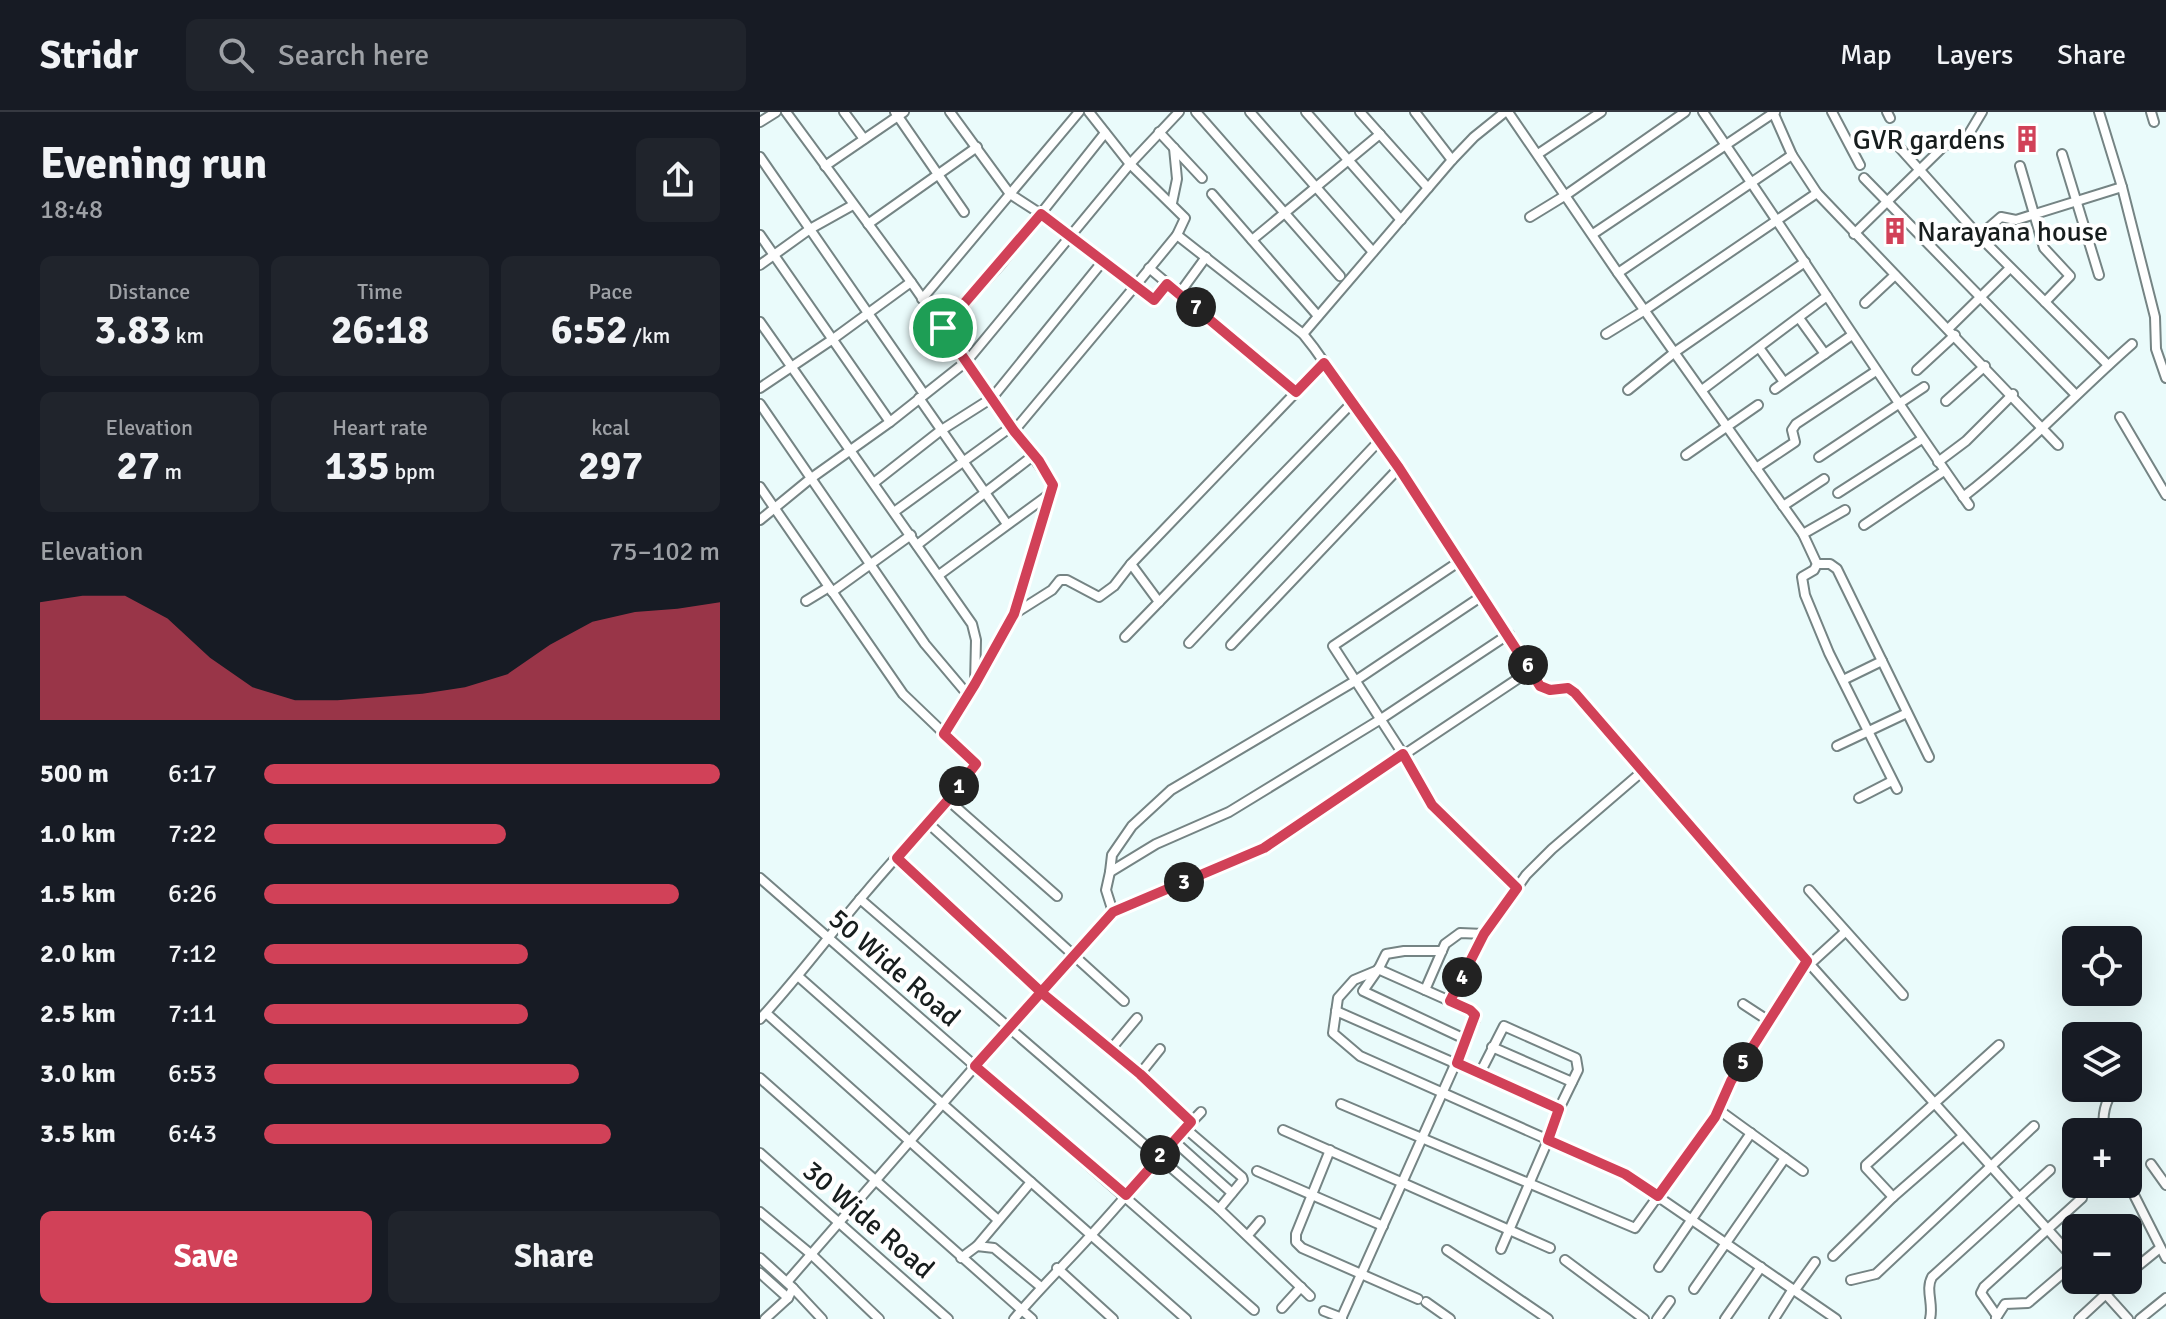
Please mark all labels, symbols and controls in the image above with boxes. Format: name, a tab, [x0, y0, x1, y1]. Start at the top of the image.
search box	[186, 19, 746, 91]
text: Stridr	[40, 32, 138, 79]
icon: search	[214, 33, 258, 77]
text: Search here	[278, 37, 429, 74]
text: Map	[1840, 38, 1892, 72]
text: Layers	[1936, 38, 2013, 72]
text: Share	[2057, 38, 2126, 72]
place label: GVR gardens	[1853, 123, 2005, 157]
building icon: GVR gardens	[2012, 124, 2042, 154]
text: Evening run	[40, 137, 267, 191]
button: share	[636, 138, 720, 222]
text: 18:48	[40, 194, 103, 226]
place label: Narayana house	[1917, 215, 2108, 249]
building icon: Narayana house	[1880, 216, 1910, 246]
text: Distance	[108, 278, 190, 305]
text: Time	[357, 278, 403, 305]
text: Pace	[589, 278, 633, 305]
pin: 7	[1176, 287, 1216, 327]
text: 7	[1190, 293, 1202, 320]
pin	[909, 294, 977, 362]
text: 3.83	[94, 305, 171, 355]
text: 26:18	[331, 305, 429, 355]
text: 6:52	[551, 305, 628, 355]
icon: arrive	[921, 306, 965, 350]
text: km	[171, 322, 204, 349]
text: /km	[628, 322, 670, 349]
text: Elevation	[106, 414, 193, 441]
text: Heart rate	[332, 414, 428, 441]
text: kcal	[591, 414, 630, 441]
text: 27	[117, 441, 160, 491]
text: 135	[325, 441, 390, 491]
text: 297	[578, 441, 643, 491]
text: m	[160, 458, 182, 485]
text: bpm	[390, 458, 435, 485]
text: Elevation	[40, 536, 144, 568]
text: 75–102 m	[610, 536, 720, 568]
pin: 6	[1508, 645, 1548, 685]
text: 6	[1522, 651, 1534, 678]
text: 500 m	[40, 758, 109, 790]
text: 6:17	[168, 758, 217, 790]
pin: 1	[939, 766, 979, 806]
text: 1	[953, 772, 965, 799]
text: 1.0 km	[40, 818, 116, 850]
text: 7:22	[168, 818, 217, 850]
pin: 3	[1164, 862, 1204, 902]
text: 3	[1178, 868, 1190, 895]
text: 1.5 km	[40, 878, 116, 910]
text: 6:26	[168, 878, 217, 910]
street label: 50 Wide Road	[822, 902, 967, 1034]
map controls	[2062, 926, 2142, 1294]
button: locate	[2062, 926, 2142, 1006]
text: 2.0 km	[40, 938, 116, 970]
text: 7:12	[168, 938, 217, 970]
pin: 4	[1442, 957, 1482, 997]
text: 4	[1456, 963, 1468, 990]
text: 2.5 km	[40, 998, 116, 1030]
text: 7:11	[168, 998, 217, 1030]
button: layers	[2062, 1022, 2142, 1102]
pin: 5	[1723, 1042, 1763, 1082]
text: 5	[1737, 1048, 1749, 1075]
text: 3.0 km	[40, 1058, 116, 1090]
text: 6:53	[168, 1058, 217, 1090]
text: 3.5 km	[40, 1118, 116, 1150]
text: 6:43	[168, 1118, 217, 1150]
button: +	[2062, 1118, 2142, 1198]
pin: 2	[1140, 1135, 1180, 1175]
text: 2	[1154, 1141, 1166, 1168]
street label: 30 Wide Road	[796, 1154, 941, 1286]
button: Save	[40, 1211, 372, 1303]
button: Share	[388, 1211, 720, 1303]
button: −	[2062, 1214, 2142, 1294]

